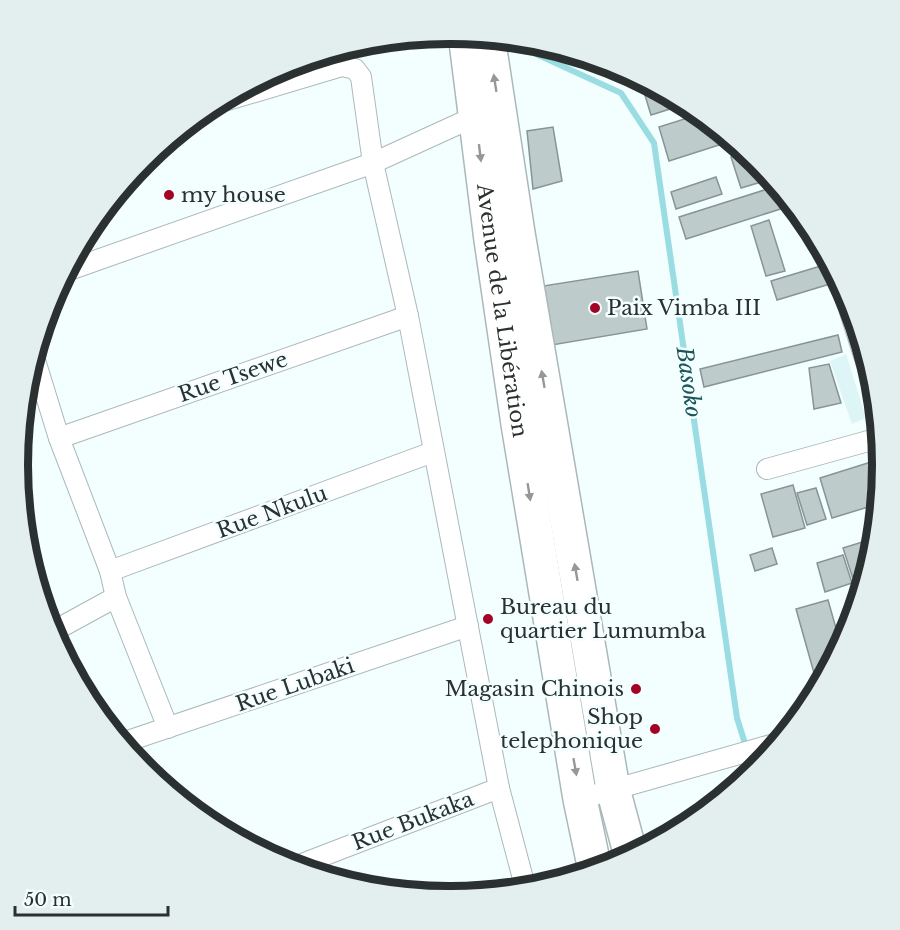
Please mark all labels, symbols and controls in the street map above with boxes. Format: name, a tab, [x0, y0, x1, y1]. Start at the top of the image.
one-way arrow	[491, 74, 500, 93]
one-way arrow	[476, 144, 485, 163]
street label: Avenue de la Libération	[471, 181, 533, 439]
place label: my house	[181, 182, 286, 208]
marker: my house	[162, 188, 176, 202]
place label: Paix Vimba III	[607, 295, 761, 321]
marker: Paix Vimba III	[588, 301, 602, 315]
water label: Basoko	[671, 344, 707, 419]
street label: Rue Tsewe	[175, 346, 291, 408]
one-way arrow	[539, 370, 548, 389]
street label: Rue Nkulu	[213, 480, 331, 544]
one-way arrow	[525, 482, 534, 501]
one-way arrow	[571, 562, 580, 581]
place label: Bureau du quartier Lumumba	[500, 594, 706, 644]
marker: Bureau du quartier Lumumba	[481, 612, 495, 626]
street label: Rue Lubaki	[232, 653, 358, 717]
place label: Magasin Chinois	[445, 676, 624, 702]
marker: Magasin Chinois	[629, 682, 643, 696]
place label: Shop telephonique	[500, 704, 643, 754]
marker: Shop telephonique	[648, 722, 662, 736]
one-way arrow	[570, 758, 579, 777]
street label: Rue Bukaka	[349, 786, 478, 856]
scale bar	[15, 879, 168, 917]
text: 50 m	[24, 889, 72, 911]

